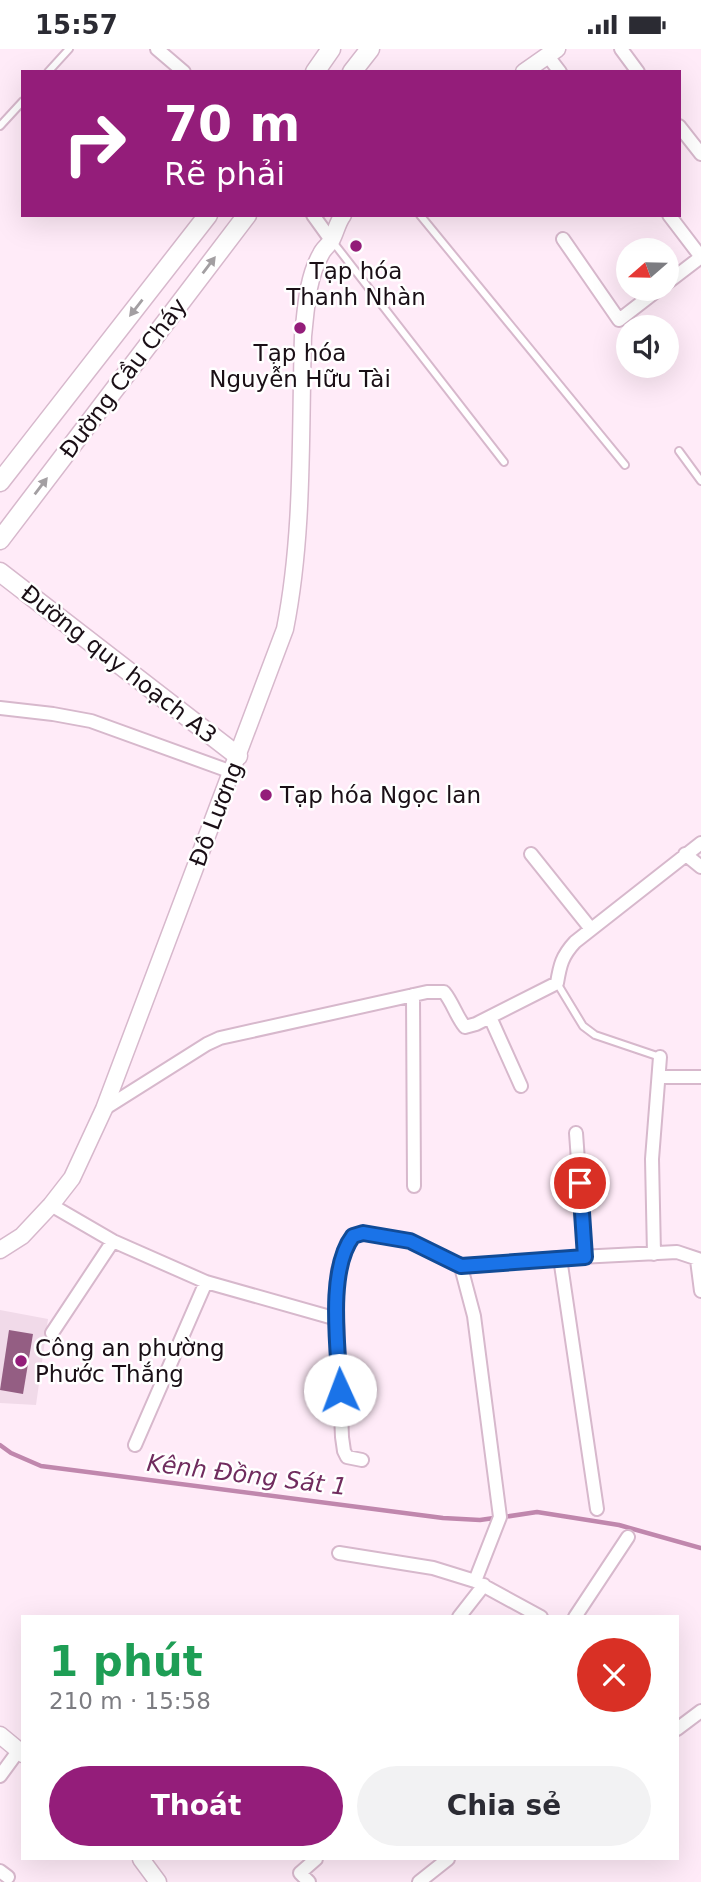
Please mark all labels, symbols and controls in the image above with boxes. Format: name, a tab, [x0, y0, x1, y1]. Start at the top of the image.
text: 15:57	[35, 10, 118, 40]
text: 70 m	[164, 96, 300, 153]
icon: right	[49, 98, 140, 189]
text: Rẽ phải	[164, 155, 285, 193]
marker: Tạp hóa Thanh Nhàn	[348, 238, 364, 254]
north arrow	[616, 238, 679, 301]
map controls	[616, 238, 679, 378]
one-way arrow	[201, 257, 216, 275]
place label: Tạp hóa Thanh Nhàn	[285, 258, 426, 310]
street label: Đường Cầu Cháy	[54, 293, 192, 463]
one-way arrow	[129, 299, 143, 317]
button: sound	[616, 315, 679, 378]
marker: Tạp hóa Nguyễn Hữu Tài	[292, 320, 308, 336]
place label: Tạp hóa Nguyễn Hữu Tài	[209, 340, 391, 392]
one-way arrow	[34, 477, 49, 495]
street label: Đường quy hoạch A3	[16, 580, 222, 748]
street label: Đô Lương	[184, 758, 248, 870]
place label: Tạp hóa Ngọc lan	[279, 782, 481, 808]
marker: Tạp hóa Ngọc lan	[258, 787, 274, 803]
pin	[550, 1153, 610, 1213]
icon: arrive	[561, 1164, 599, 1202]
place label: Công an phường Phước Thắng	[35, 1335, 225, 1387]
marker: Công an phường Phước Thắng	[13, 1353, 29, 1369]
position arrow	[303, 1353, 377, 1427]
water label: Kênh Đồng Sát 1	[145, 1449, 349, 1501]
text: 1 phút	[49, 1637, 203, 1686]
button: close	[577, 1638, 651, 1712]
text: 210 m · 15:58	[49, 1688, 211, 1714]
button: Thoát	[49, 1766, 343, 1846]
button: Chia sẻ	[357, 1766, 651, 1846]

